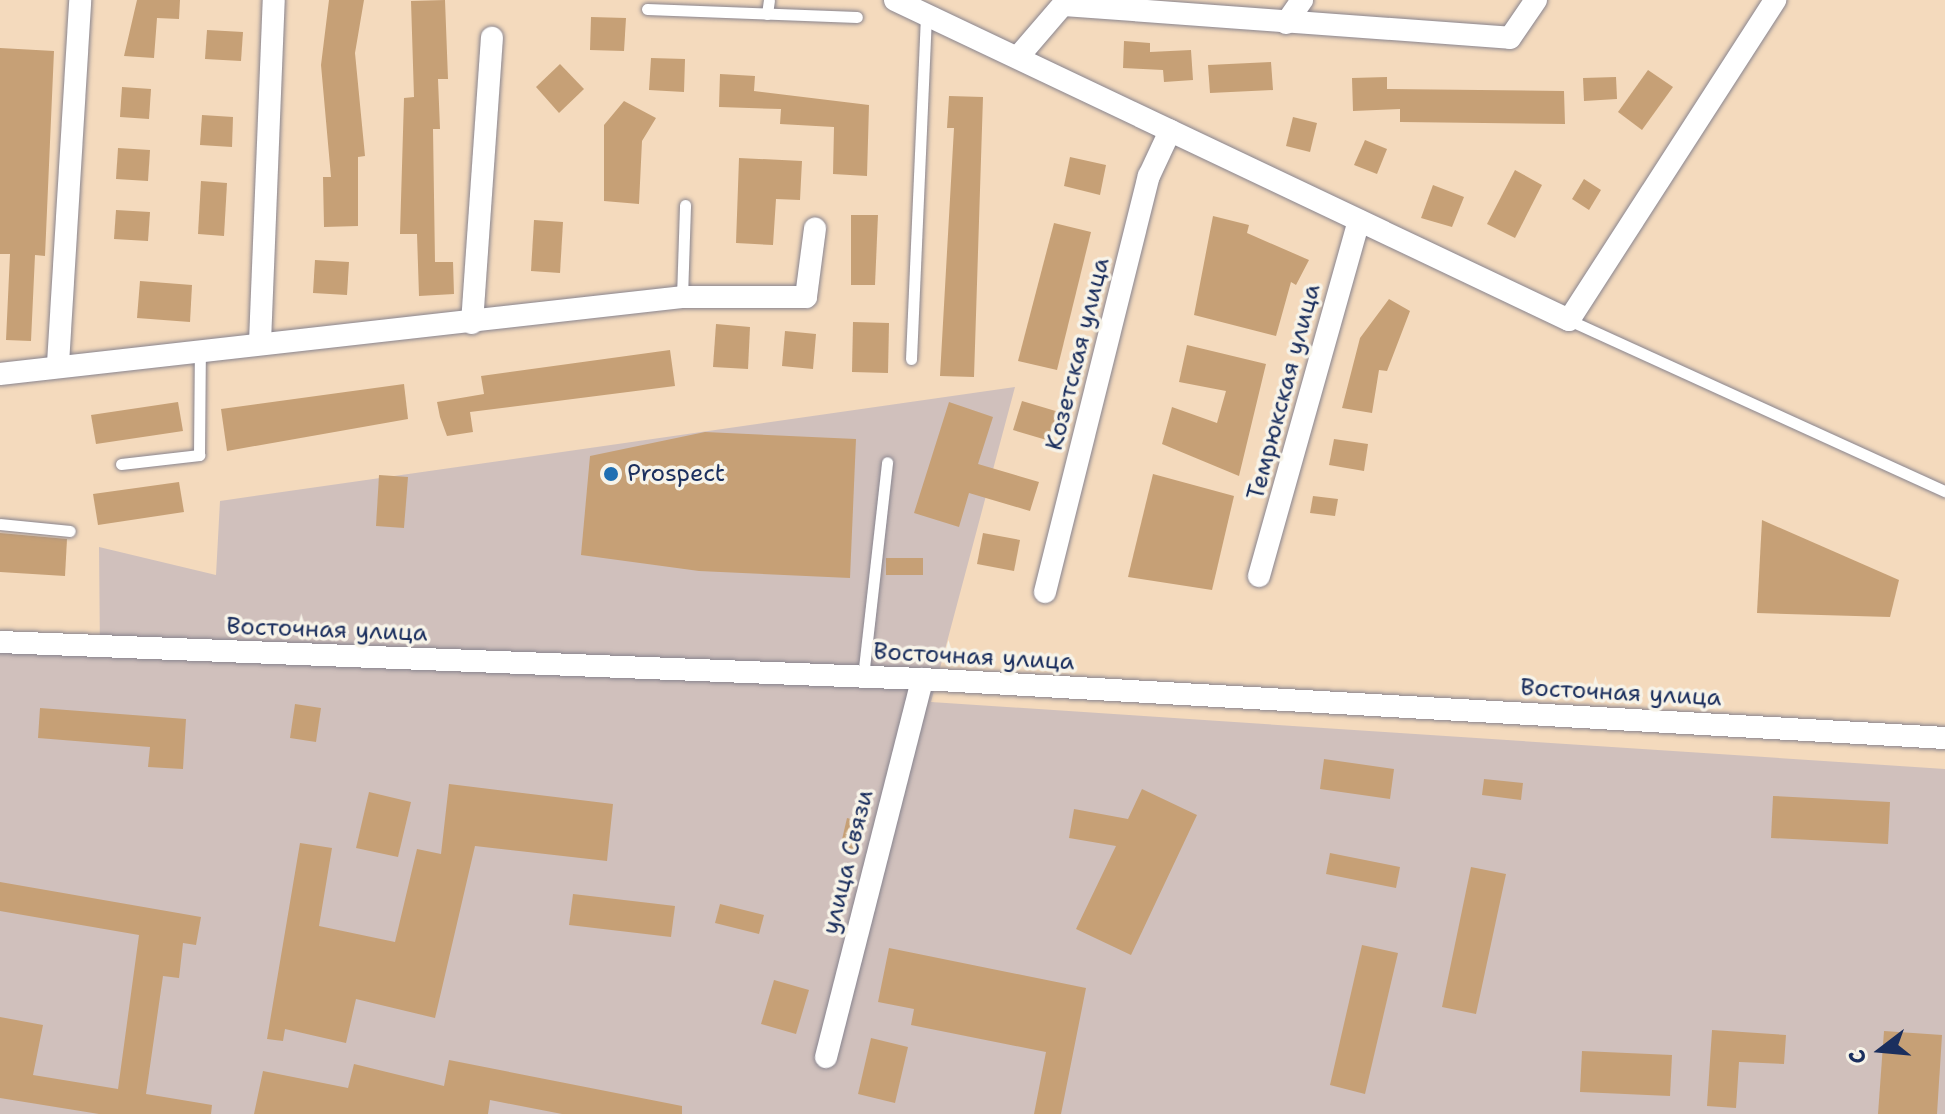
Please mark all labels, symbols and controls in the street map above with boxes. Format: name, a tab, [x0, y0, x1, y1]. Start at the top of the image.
street label: Козетская улица	[1040, 255, 1116, 453]
street label: Темрюкская улица	[1241, 281, 1327, 503]
place label: Prospect	[627, 460, 725, 488]
marker: Prospect	[602, 465, 620, 483]
street label: Восточная улица	[226, 612, 428, 648]
street label: Восточная улица	[873, 637, 1075, 677]
street label: Восточная улица	[1520, 673, 1722, 713]
street label: улица Связи	[816, 787, 880, 937]
north arrow	[1841, 1010, 1921, 1090]
text: С	[1842, 1046, 1873, 1067]

